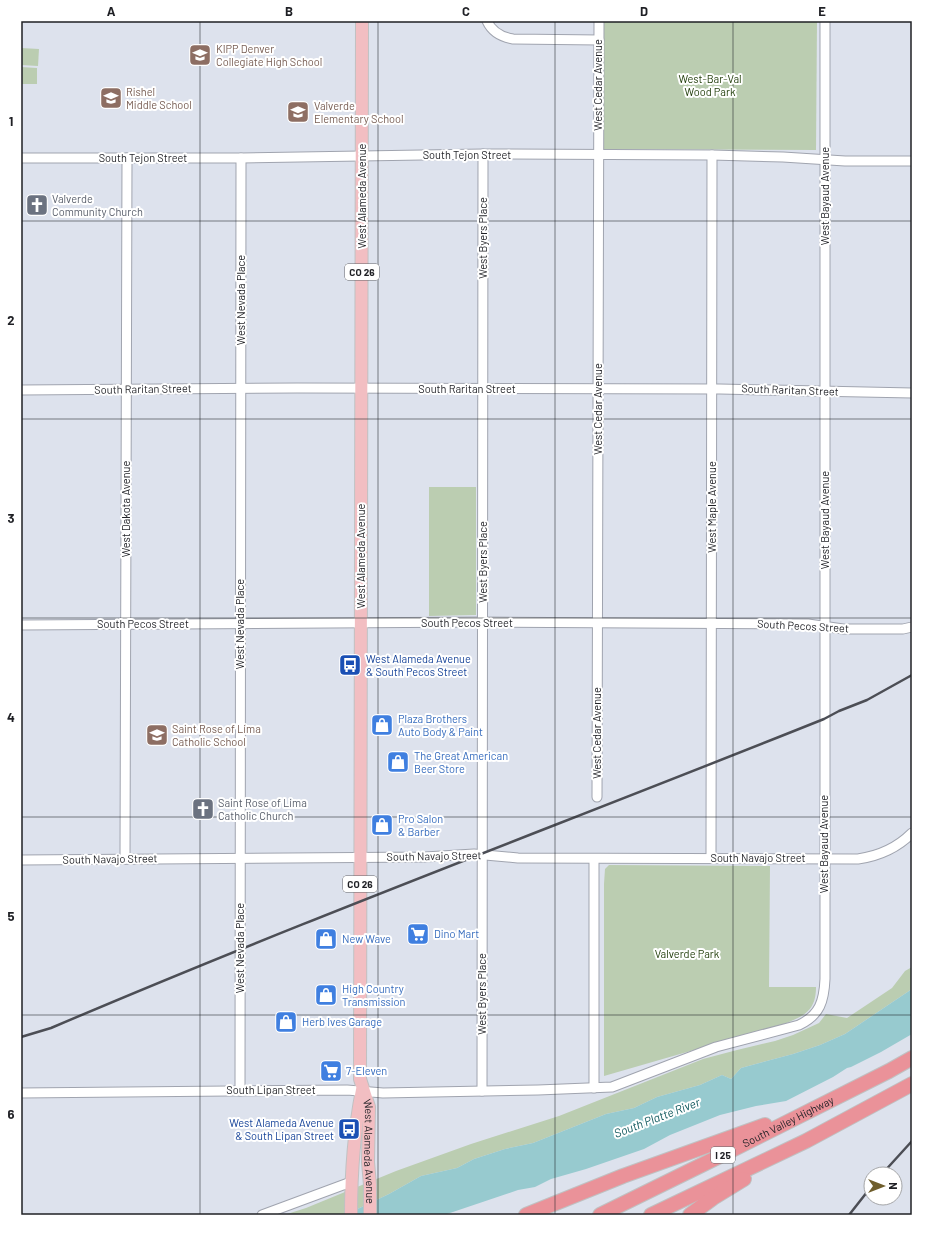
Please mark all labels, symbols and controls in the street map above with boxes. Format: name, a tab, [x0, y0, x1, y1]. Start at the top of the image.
text: A	[107, 3, 116, 19]
text: B	[285, 3, 293, 19]
text: C	[462, 3, 470, 19]
text: D	[640, 3, 648, 19]
text: E	[818, 3, 826, 19]
street label: West Cedar Avenue	[591, 39, 604, 131]
school or university icon: KIPP Denver Collegiate High School	[187, 42, 213, 68]
place label: KIPP Denver Collegiate High School	[216, 42, 322, 68]
park label: West-Bar-Val Wood Park	[678, 72, 742, 98]
school or university icon: Rishel Middle School	[98, 85, 124, 111]
place label: Rishel Middle School	[126, 85, 192, 111]
school or university icon: Valverde Elementary School	[285, 99, 311, 125]
place label: Valverde Elementary School	[314, 99, 404, 125]
text: 1	[9, 113, 13, 129]
street label: West Alameda Avenue	[355, 143, 368, 248]
street label: West Bayaud Avenue	[818, 147, 831, 245]
street label: South Tejon Street	[423, 148, 511, 161]
street label: South Tejon Street	[99, 151, 187, 164]
church icon: Valverde Community Church	[24, 192, 50, 218]
place label: Valverde Community Church	[52, 192, 143, 218]
street label: West Byers Place	[476, 197, 489, 279]
street label: West Nevada Place	[234, 255, 247, 345]
road number: CO 26	[345, 264, 379, 280]
text: 2	[7, 312, 15, 328]
street label: West Cedar Avenue	[591, 363, 604, 455]
street label: South Raritan Street	[94, 381, 192, 396]
street label: South Raritan Street	[741, 381, 839, 398]
street label: South Raritan Street	[418, 382, 516, 395]
street label: West Dakota Avenue	[119, 460, 132, 557]
street label: West Maple Avenue	[705, 461, 718, 553]
street label: West Bayaud Avenue	[818, 471, 831, 569]
street label: West Alameda Avenue	[354, 503, 367, 608]
text: 3	[7, 510, 15, 526]
street label: West Byers Place	[476, 521, 489, 603]
street label: West Nevada Place	[233, 579, 246, 669]
street label: South Pecos Street	[421, 616, 513, 629]
street label: South Pecos Street	[97, 617, 189, 630]
street label: South Pecos Street	[757, 617, 849, 634]
bus stop icon: West Alameda Avenue & South Pecos Street	[337, 652, 363, 678]
place label: West Alameda Avenue & South Pecos Street	[366, 652, 471, 678]
street label: West Cedar Avenue	[590, 687, 603, 779]
text: 4	[7, 709, 15, 725]
shop icon: Plaza Brothers Auto Body & Paint	[369, 712, 395, 738]
place label: Plaza Brothers Auto Body & Paint	[398, 712, 483, 738]
school or university icon: Saint Rose of Lima Catholic School	[144, 722, 170, 748]
place label: Saint Rose of Lima Catholic School	[172, 722, 261, 748]
shop icon: The Great American Beer Store	[385, 749, 411, 775]
place label: The Great American Beer Store	[414, 749, 508, 775]
street label: West Bayaud Avenue	[817, 795, 830, 893]
church icon: Saint Rose of Lima Catholic Church	[190, 796, 216, 822]
place label: Saint Rose of Lima Catholic Church	[218, 796, 307, 822]
shop icon: Pro Salon & Barber	[369, 812, 395, 838]
place label: Pro Salon & Barber	[398, 812, 443, 838]
street label: South Navajo Street	[386, 848, 482, 863]
street label: South Navajo Street	[62, 851, 158, 866]
street label: South Navajo Street	[710, 851, 806, 864]
road number: CO 26	[343, 876, 377, 892]
street label: West Nevada Place	[233, 903, 246, 993]
text: 5	[7, 908, 15, 924]
supermarket icon: Dino Mart	[405, 921, 431, 947]
shop icon: New Wave	[313, 926, 339, 952]
place label: Dino Mart	[434, 927, 479, 940]
place label: New Wave	[342, 932, 391, 945]
park label: Valverde Park	[655, 947, 720, 960]
street label: West Byers Place	[475, 953, 488, 1035]
shop icon: High Country Transmission	[313, 982, 339, 1008]
place label: High Country Transmission	[342, 982, 406, 1008]
shop icon: Herb Ives Garage	[273, 1009, 299, 1035]
place label: Herb Ives Garage	[302, 1015, 382, 1028]
supermarket icon: 7-Eleven	[318, 1058, 344, 1084]
place label: 7-Eleven	[346, 1064, 387, 1077]
street label: South Lipan Street	[226, 1083, 316, 1096]
street label: South Valley Highway	[740, 1093, 836, 1150]
water label: South Platte River	[612, 1094, 702, 1140]
street label: West Alameda Avenue	[361, 1097, 377, 1204]
text: 6	[8, 1106, 15, 1122]
place label: West Alameda Avenue & South Lipan Street	[229, 1116, 334, 1142]
bus stop icon: West Alameda Avenue & South Lipan Street	[336, 1116, 362, 1142]
road number: I 25	[711, 1147, 735, 1163]
north arrow	[863, 1166, 903, 1206]
text: N	[887, 1182, 900, 1190]

